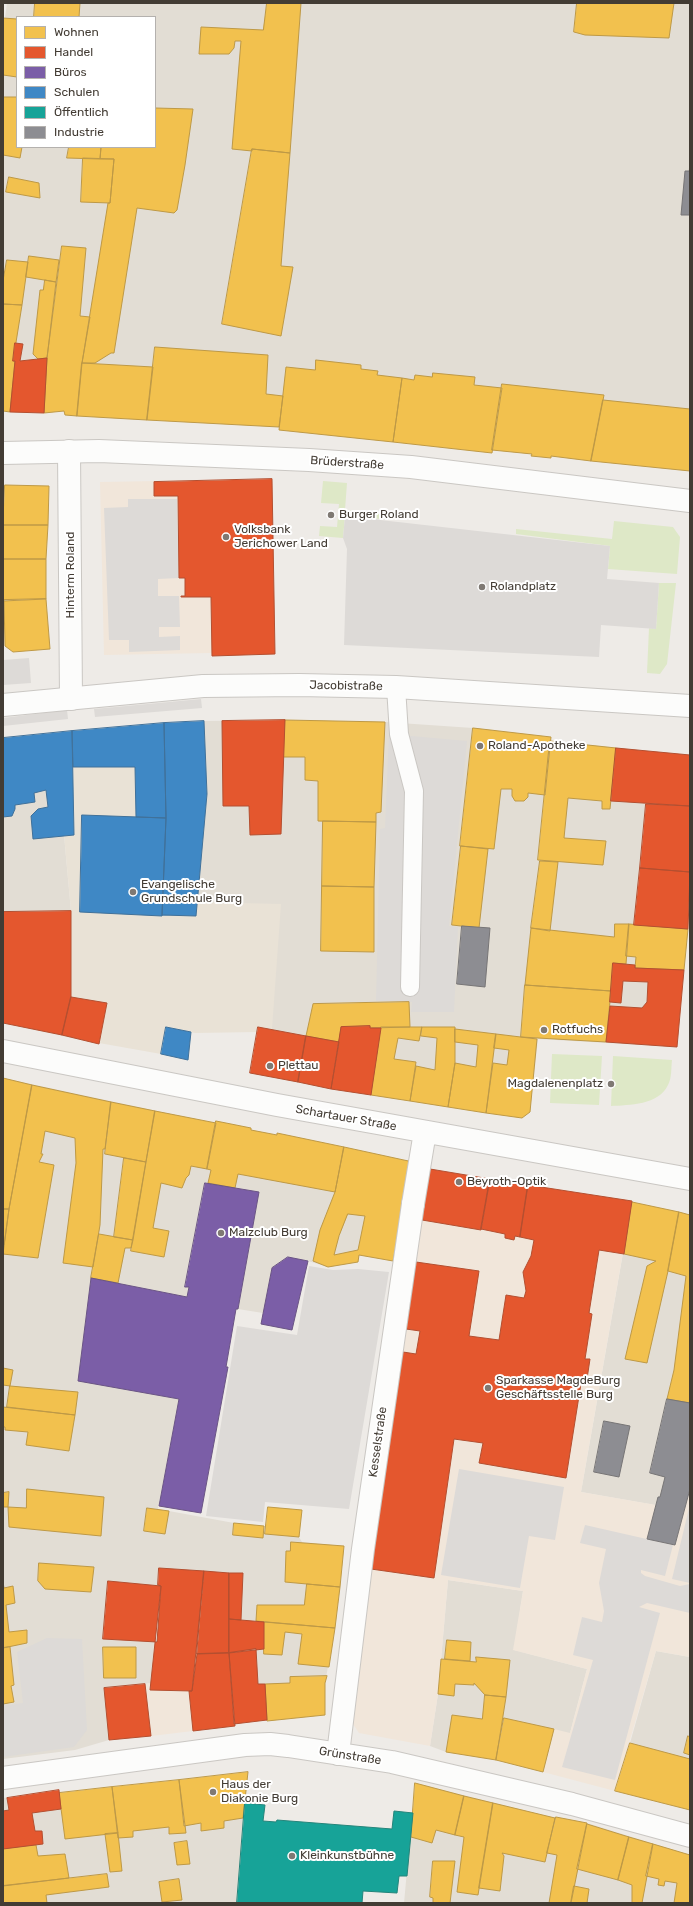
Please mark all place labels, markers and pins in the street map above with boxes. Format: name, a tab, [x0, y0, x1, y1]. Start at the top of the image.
place label: Burger Roland	[339, 508, 419, 522]
marker: Burger Roland	[326, 510, 336, 520]
place label: Volksbank Jerichower Land	[234, 523, 328, 551]
marker: Volksbank Jerichower Land	[221, 532, 231, 542]
place label: Rolandplatz	[490, 580, 556, 594]
marker: Rolandplatz	[477, 582, 487, 592]
place label: Roland-Apotheke	[488, 739, 586, 753]
marker: Roland-Apotheke	[475, 741, 485, 751]
place label: Evangelische Grundschule Burg	[141, 878, 242, 906]
marker: Evangelische Grundschule Burg	[128, 887, 138, 897]
place label: Rotfuchs	[552, 1023, 603, 1037]
marker: Rotfuchs	[539, 1025, 549, 1035]
place label: Plettau	[278, 1059, 319, 1073]
marker: Plettau	[265, 1061, 275, 1071]
place label: Magdalenenplatz	[508, 1077, 603, 1091]
marker: Magdalenenplatz	[606, 1079, 616, 1089]
place label: Beyroth-Optik	[467, 1175, 546, 1189]
marker: Beyroth-Optik	[454, 1177, 464, 1187]
place label: Malzclub Burg	[229, 1226, 308, 1240]
marker: Malzclub Burg	[216, 1228, 226, 1238]
place label: Sparkasse MagdeBurg Geschäftsstelle Burg	[496, 1374, 620, 1402]
marker: Sparkasse MagdeBurg Geschäftsstelle Burg	[483, 1383, 493, 1393]
place label: Haus der Diakonie Burg	[221, 1778, 298, 1806]
marker: Haus der Diakonie Burg	[208, 1787, 218, 1797]
place label: Kleinkunstbühne	[300, 1849, 394, 1863]
marker: Kleinkunstbühne	[287, 1851, 297, 1861]

